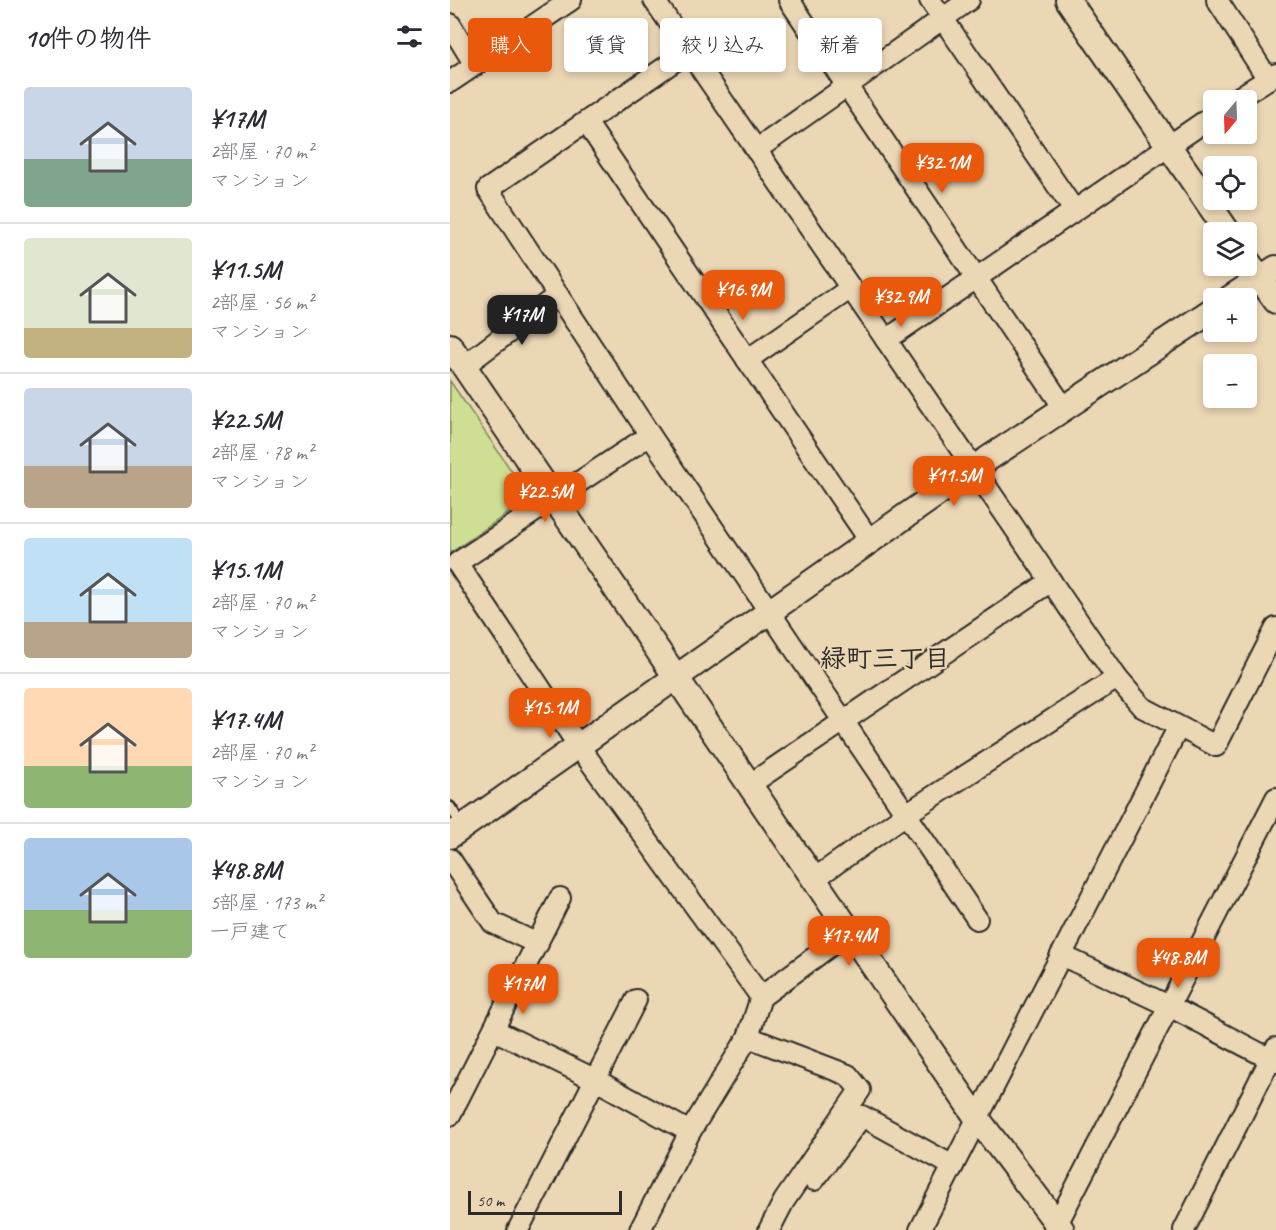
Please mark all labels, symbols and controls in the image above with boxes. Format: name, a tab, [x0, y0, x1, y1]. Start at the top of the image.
chip: 購入	[468, 18, 552, 72]
chip: 賃貸	[564, 18, 648, 72]
chip: 絞り込み	[660, 18, 786, 72]
chip: 新着	[798, 18, 882, 72]
icon: filters	[393, 20, 426, 53]
text: 10件の物件	[24, 22, 151, 55]
north arrow	[1203, 90, 1257, 144]
map controls	[1203, 90, 1257, 408]
text: ¥17M	[210, 102, 264, 135]
icon: home	[72, 111, 144, 183]
text: 2部屋 · 70 m²	[210, 139, 313, 164]
pin: ¥32.1M	[893, 143, 991, 194]
text: ¥32.1M	[915, 150, 969, 175]
button: locate	[1203, 156, 1257, 210]
text: マンション	[210, 168, 309, 193]
button: layers	[1203, 222, 1257, 276]
text: ¥11.5M	[210, 253, 281, 286]
icon: home	[72, 262, 144, 334]
pin: ¥16.9M	[694, 270, 792, 321]
text: ¥16.9M	[716, 277, 770, 302]
pin: ¥32.9M	[852, 277, 950, 328]
text: ¥32.9M	[874, 284, 928, 309]
button: +	[1203, 288, 1257, 342]
text: 2部屋 · 56 m²	[210, 290, 313, 315]
pin: ¥17M	[486, 295, 558, 346]
text: ¥17M	[501, 302, 543, 327]
text: マンション	[210, 319, 309, 344]
button: −	[1203, 354, 1257, 408]
text: ¥22.5M	[210, 403, 281, 436]
icon: home	[72, 412, 144, 484]
text: 2部屋 · 78 m²	[210, 440, 313, 465]
pin: ¥11.5M	[905, 456, 1003, 507]
text: ¥11.5M	[927, 463, 981, 488]
text: マンション	[210, 469, 309, 494]
pin: ¥22.5M	[496, 472, 594, 523]
text: ¥22.5M	[518, 479, 572, 504]
text: ¥15.1M	[210, 553, 281, 586]
icon: home	[72, 562, 144, 634]
text: 2部屋 · 70 m²	[210, 590, 313, 615]
text: マンション	[210, 619, 309, 644]
district label: 緑町三丁目	[820, 642, 950, 675]
pin: ¥15.1M	[501, 688, 599, 739]
text: ¥15.1M	[523, 695, 577, 720]
text: ¥17.4M	[210, 703, 281, 736]
icon: home	[72, 712, 144, 784]
text: 2部屋 · 70 m²	[210, 740, 313, 765]
text: マンション	[210, 769, 309, 794]
text: ¥48.8M	[210, 853, 281, 886]
icon: home	[72, 862, 144, 934]
text: 5部屋 · 173 m²	[210, 890, 322, 915]
pin: ¥17.4M	[800, 916, 898, 967]
text: 一戸建て	[210, 919, 290, 944]
text: ¥17.4M	[822, 923, 876, 948]
pin: ¥48.8M	[1129, 938, 1227, 989]
text: ¥48.8M	[1151, 945, 1205, 970]
pin: ¥17M	[487, 964, 559, 1015]
text: ¥17M	[502, 971, 544, 996]
scale bar	[468, 1188, 622, 1216]
text: 50 m	[477, 1191, 504, 1211]

